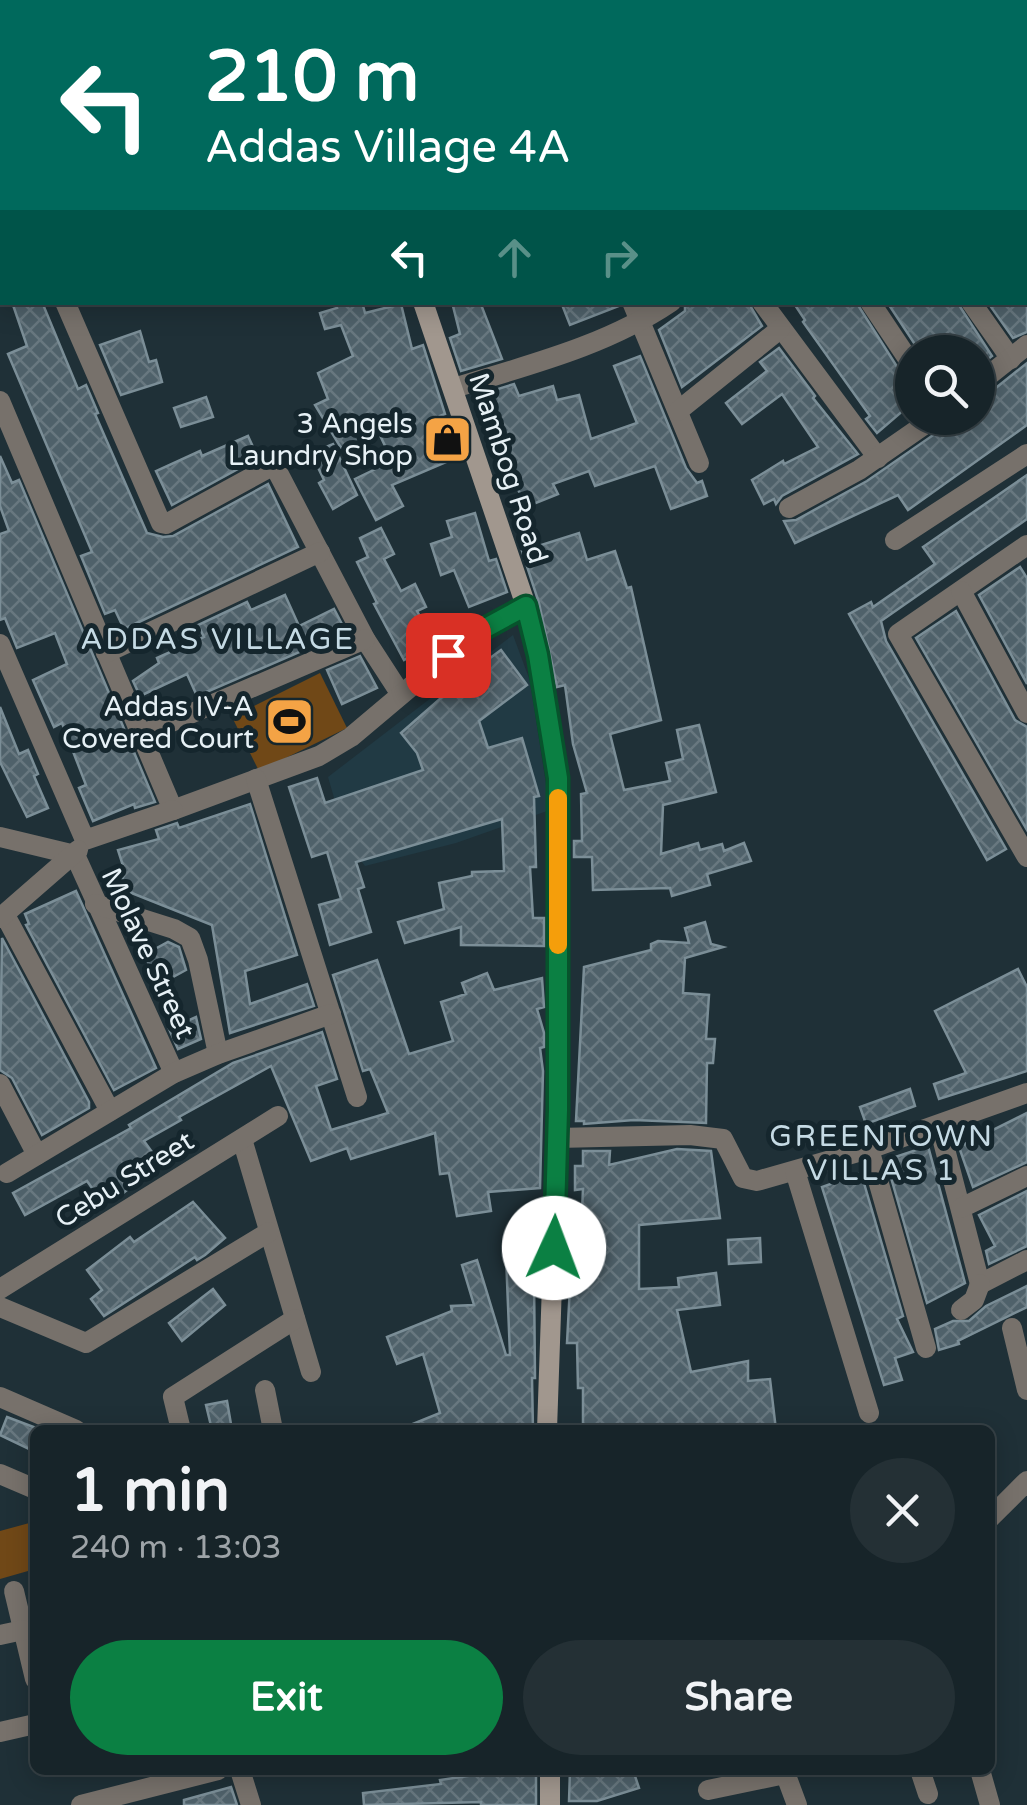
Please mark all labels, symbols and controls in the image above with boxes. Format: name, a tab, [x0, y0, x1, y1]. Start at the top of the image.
text: 210 m	[205, 36, 419, 120]
icon: left	[40, 40, 170, 170]
text: Addas Village 4A	[205, 121, 571, 175]
icon: left	[382, 230, 437, 285]
icon: ahead	[487, 230, 542, 285]
icon: right	[592, 230, 647, 285]
map controls	[895, 335, 995, 435]
button: search	[895, 335, 995, 435]
street label: Mambog Road	[461, 369, 555, 568]
place label: 3 Angels Laundry Shop	[228, 407, 413, 473]
shop icon: 3 Angels Laundry Shop	[422, 413, 474, 465]
pin	[406, 613, 491, 698]
district label: ADDAS VILLAGE	[80, 621, 356, 658]
icon: arrive	[421, 628, 476, 683]
place label: Addas IV-A Covered Court	[62, 690, 254, 756]
sports icon: Addas IV-A Covered Court	[263, 696, 315, 748]
street label: Molave Street	[94, 863, 202, 1044]
district label: GREENTOWN VILLAS 1	[769, 1118, 995, 1189]
street label: Cebu Street	[49, 1124, 200, 1236]
position arrow	[502, 1196, 606, 1300]
text: 1 min	[70, 1455, 230, 1527]
button: close	[850, 1458, 955, 1563]
text: 240 m · 13:03	[70, 1529, 282, 1567]
button: Exit	[70, 1640, 503, 1755]
button: Share	[523, 1640, 955, 1755]

